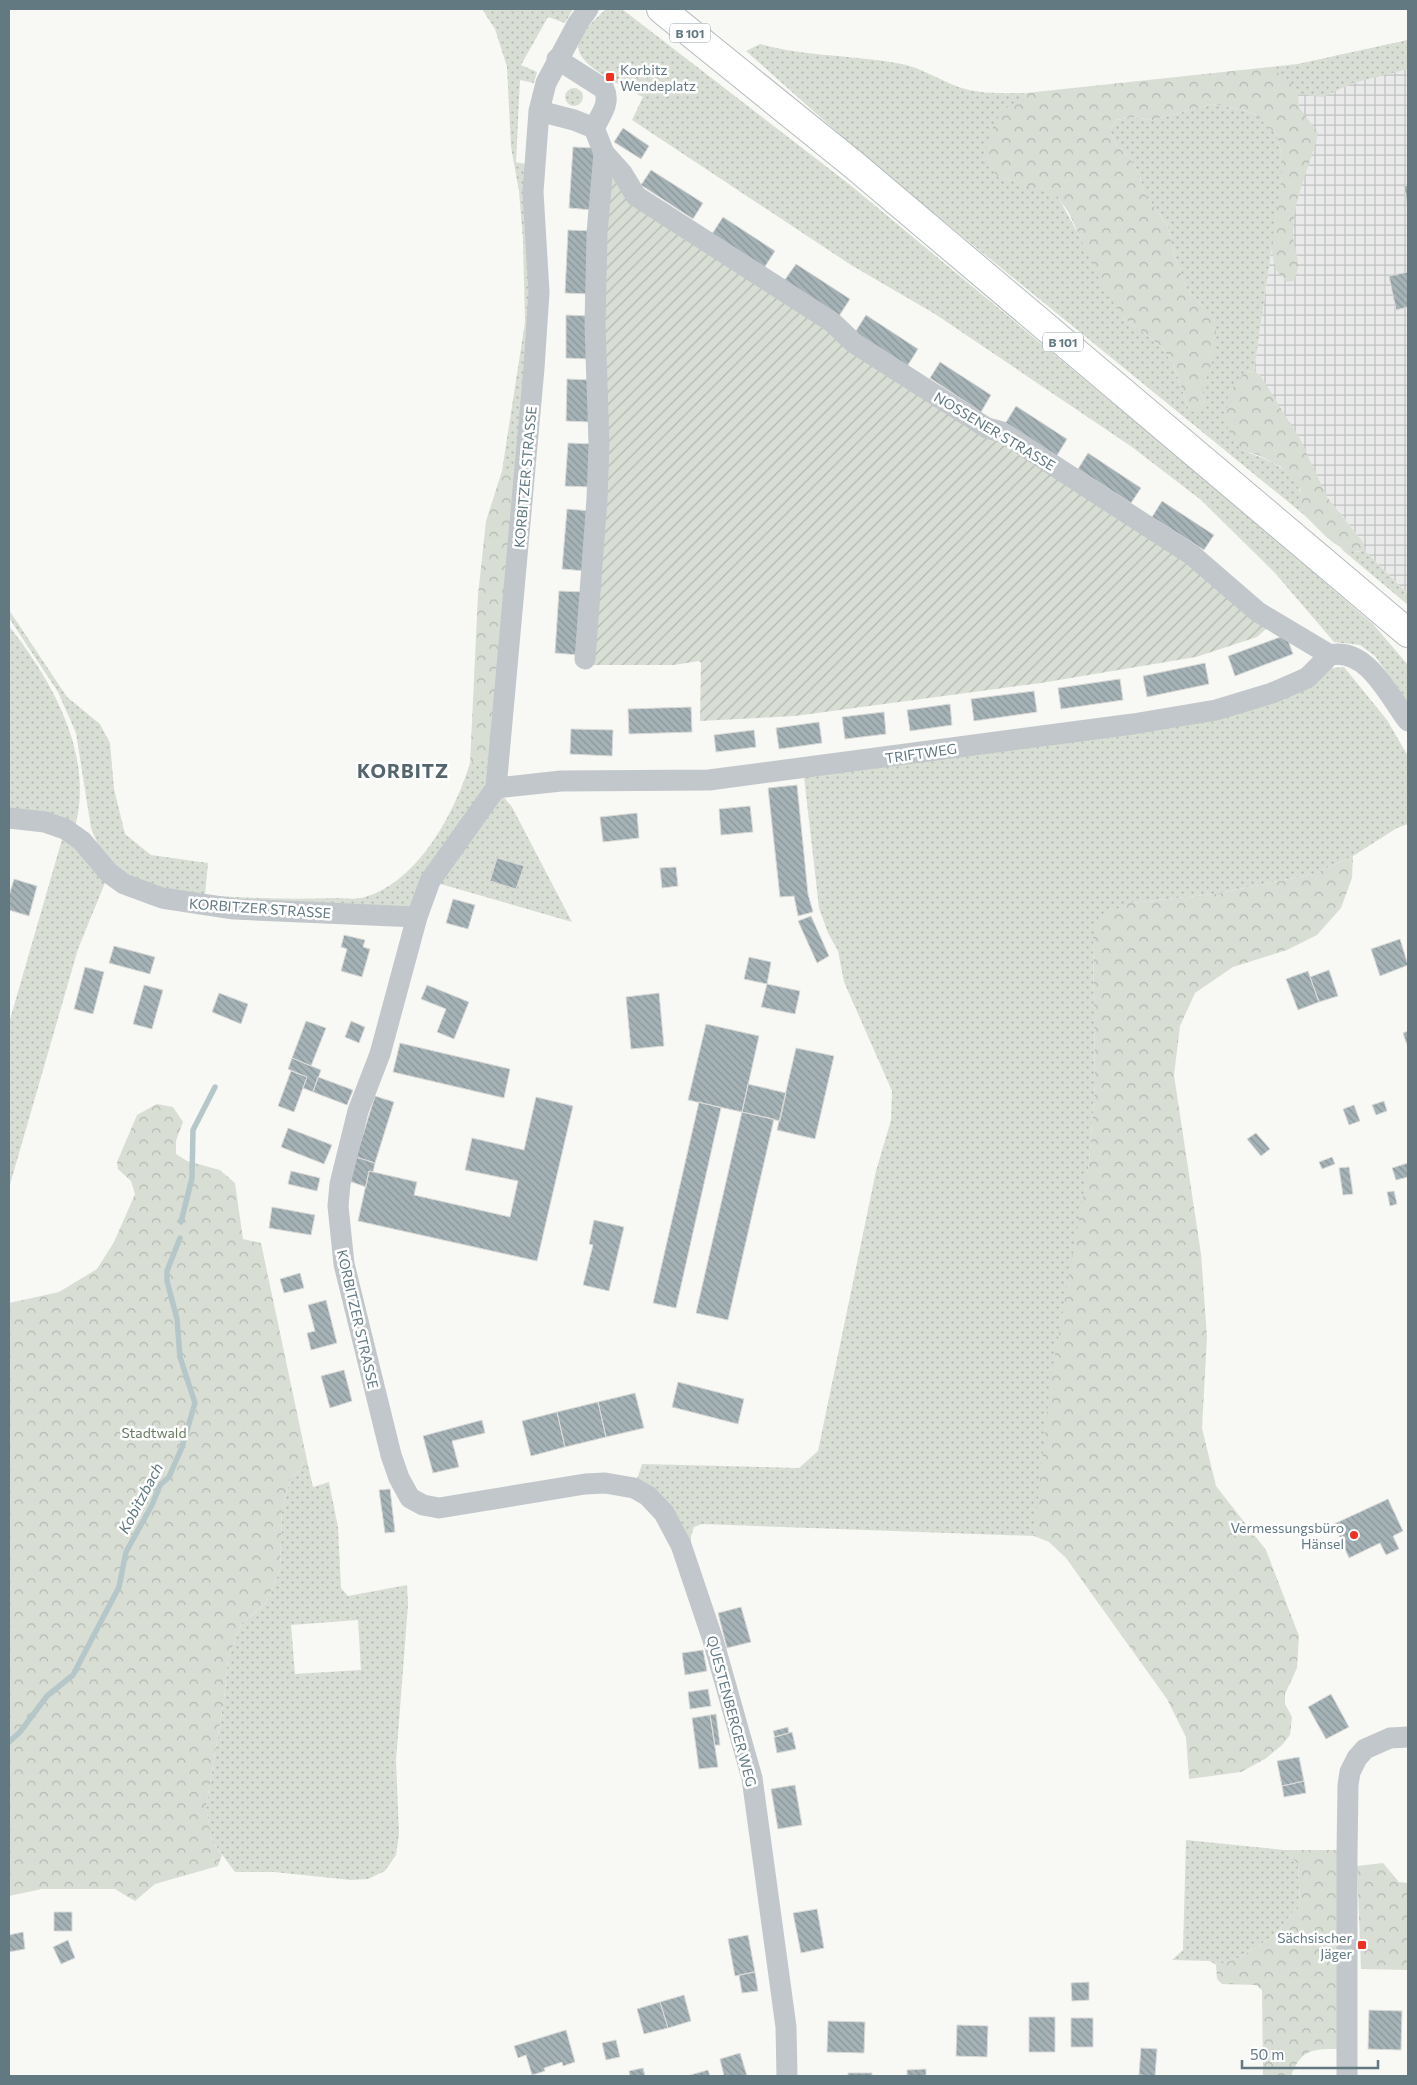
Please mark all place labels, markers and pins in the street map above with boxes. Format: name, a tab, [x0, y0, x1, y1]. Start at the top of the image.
place label: Korbitz Wendeplatz	[620, 61, 696, 94]
marker: Korbitz Wendeplatz	[604, 71, 616, 83]
place label: Vermessungsbüro Hänsel	[1230, 1519, 1344, 1552]
marker: Vermessungsbüro Hänsel	[1348, 1529, 1360, 1541]
place label: Sächsischer Jäger	[1277, 1929, 1352, 1962]
marker: Sächsischer Jäger	[1356, 1939, 1368, 1951]

